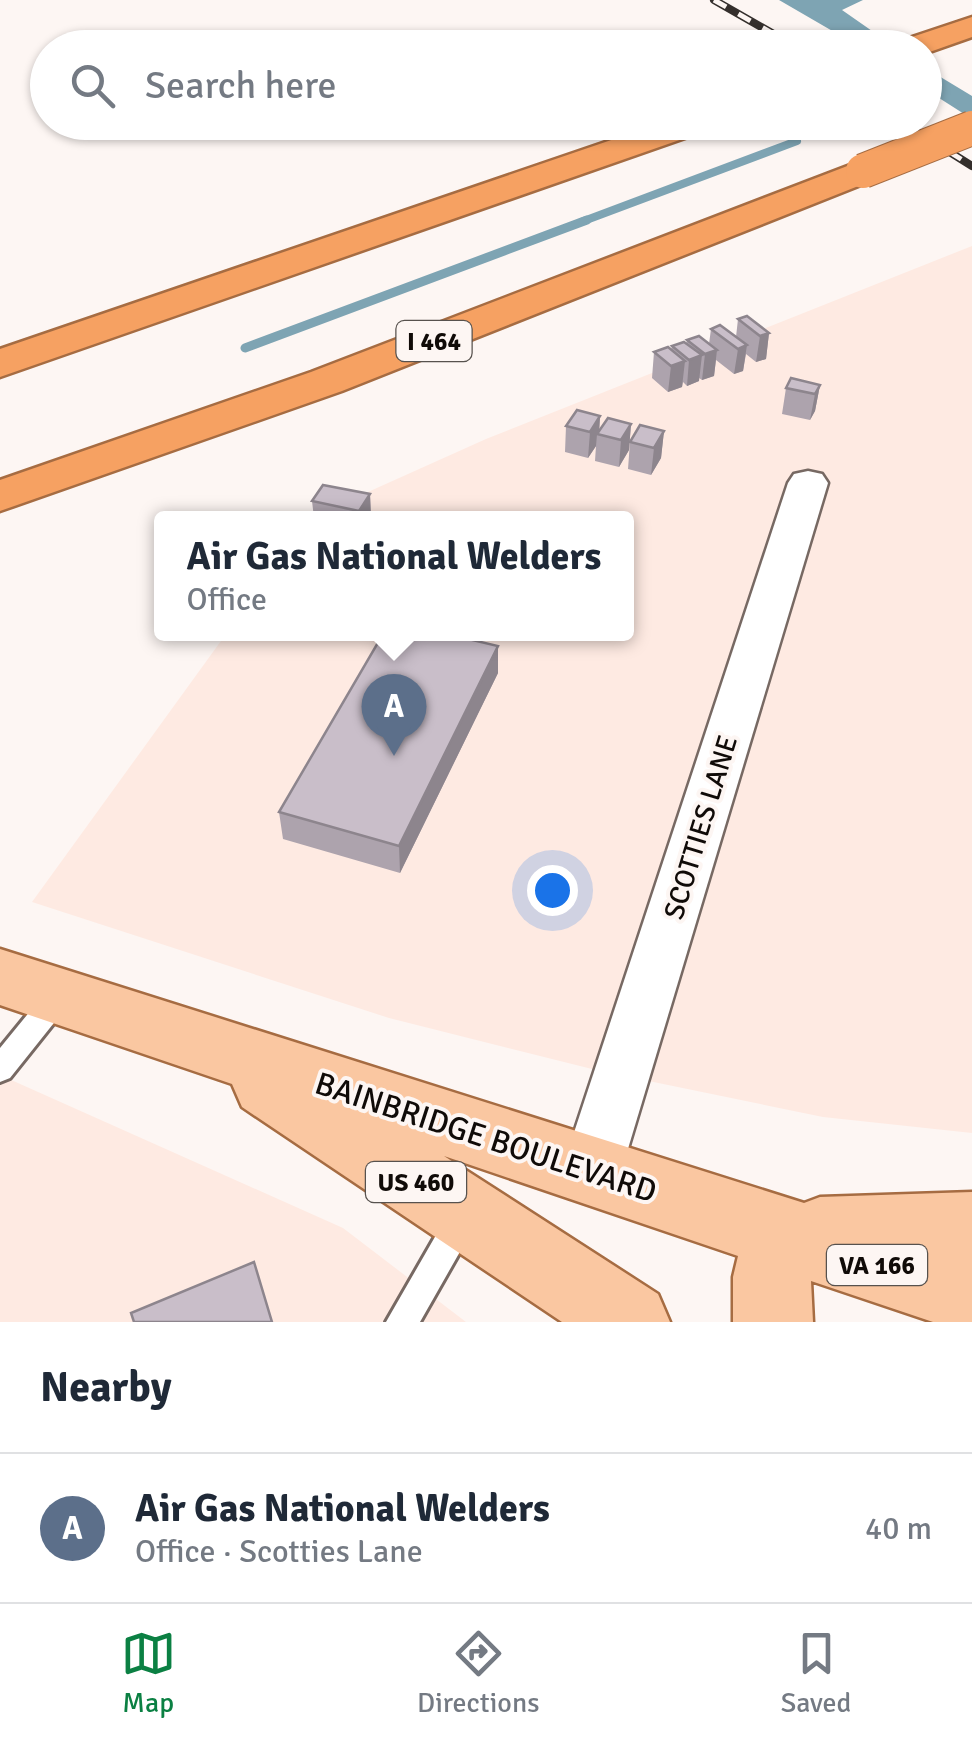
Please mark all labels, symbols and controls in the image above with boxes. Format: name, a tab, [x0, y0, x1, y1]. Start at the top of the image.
search box	[30, 30, 942, 140]
icon: search	[65, 58, 120, 113]
text: Search here	[145, 62, 337, 109]
road number: I 464	[396, 321, 472, 361]
popup	[154, 511, 634, 641]
text: Air Gas National Welders	[187, 533, 601, 580]
text: Office	[187, 580, 267, 619]
pin: A	[362, 674, 426, 756]
street label: SCOTTIES LANE	[657, 731, 745, 923]
your location	[527, 865, 578, 916]
street label: BAINBRIDGE BOULEVARD	[310, 1064, 662, 1211]
road number: US 460	[366, 1162, 466, 1202]
road number: VA 166	[827, 1245, 927, 1285]
text: Nearby	[40, 1362, 172, 1413]
text: Air Gas National Welders	[135, 1485, 550, 1532]
text: A	[62, 1509, 83, 1548]
text: 40 m	[865, 1509, 932, 1548]
text: Office · Scotties Lane	[135, 1532, 423, 1571]
tab: Map	[121, 1626, 176, 1720]
tab: Directions	[417, 1626, 539, 1720]
tab: Saved	[781, 1626, 851, 1720]

